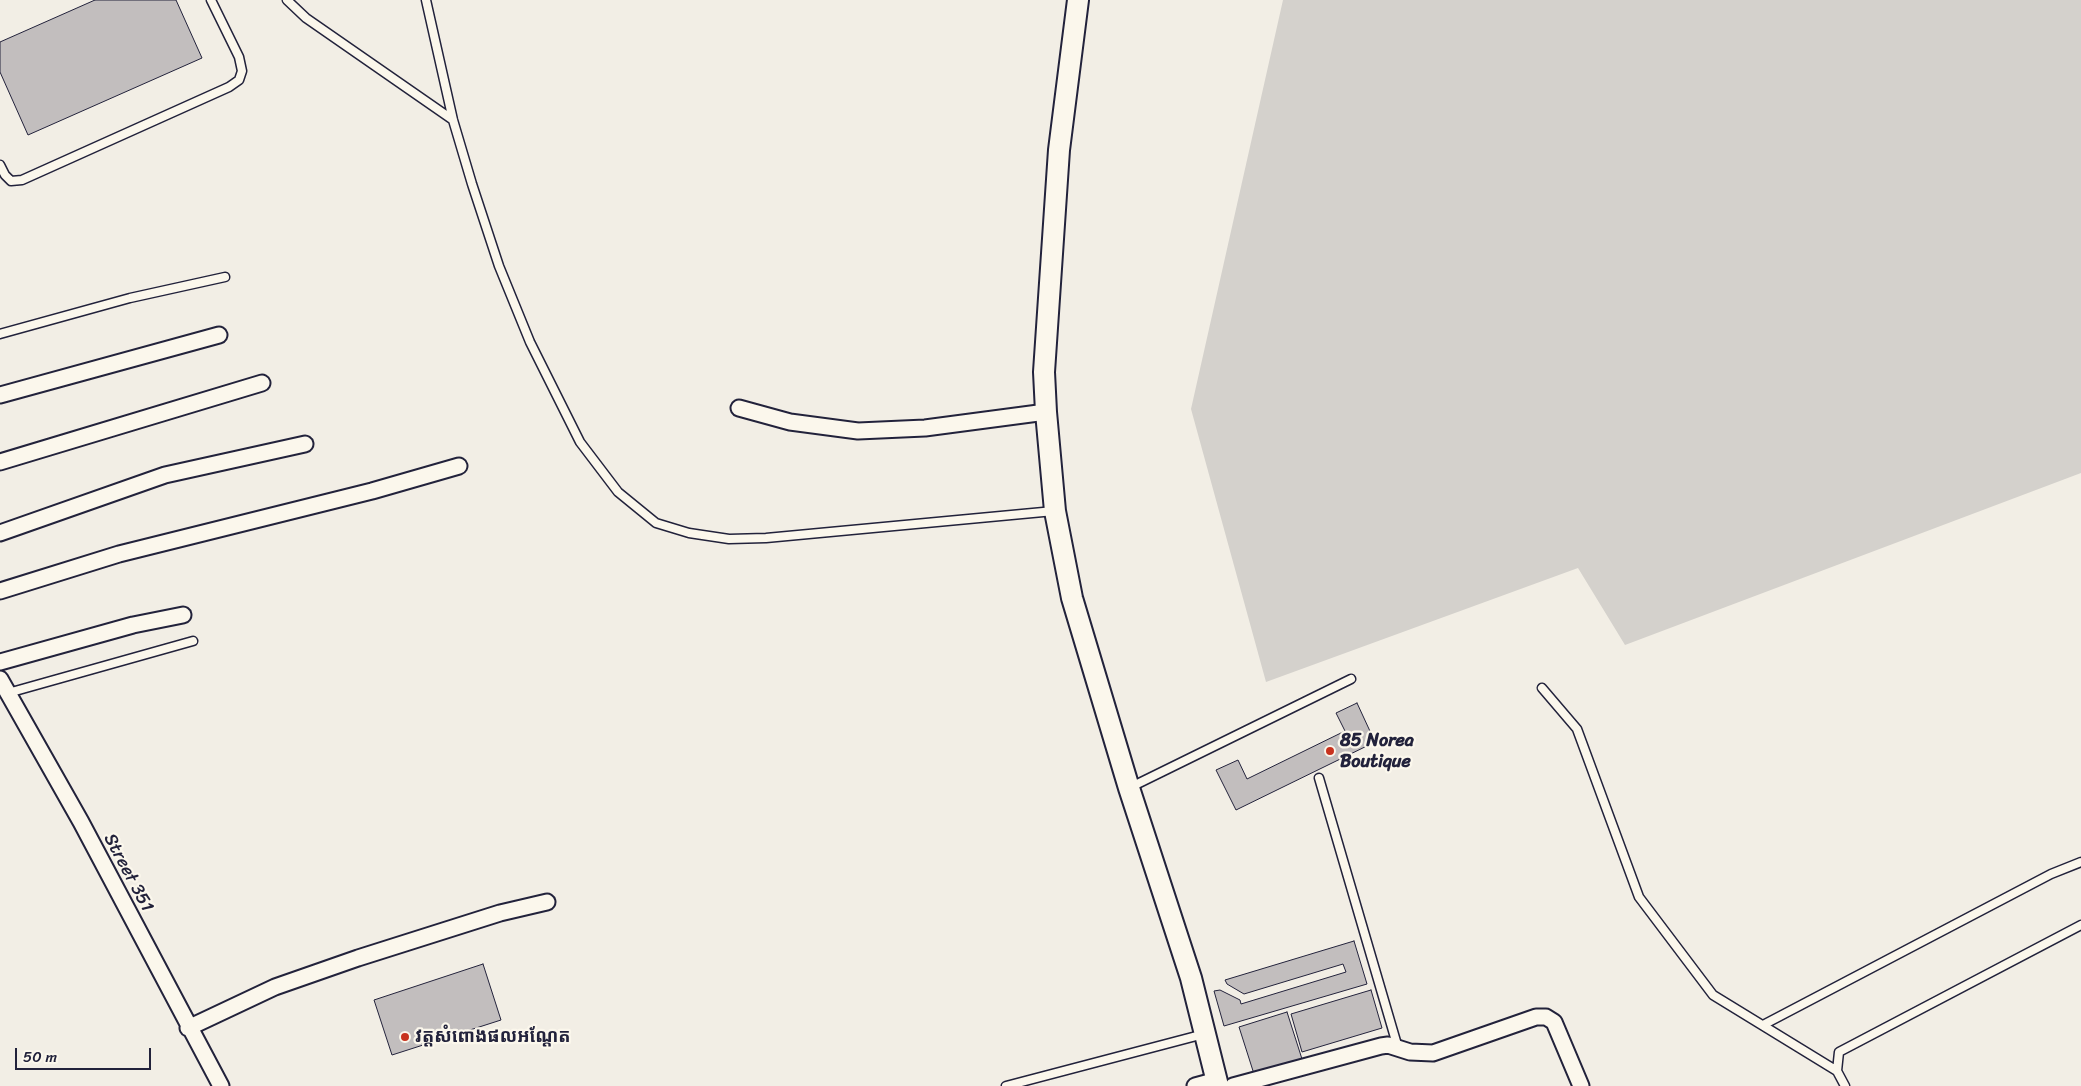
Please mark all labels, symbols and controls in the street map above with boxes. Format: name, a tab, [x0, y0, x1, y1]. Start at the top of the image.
place label: 85 Norea Boutique	[1340, 730, 1414, 772]
marker: 85 Norea Boutique	[1324, 745, 1336, 757]
street label: Street 351	[98, 830, 158, 916]
place label: វត្តសំពោងផលអណ្តែត	[415, 1026, 571, 1048]
marker: វត្តសំពោងផលអណ្តែត	[399, 1031, 411, 1043]
scale bar	[18, 1038, 154, 1070]
text: 50 m	[23, 1044, 57, 1070]

